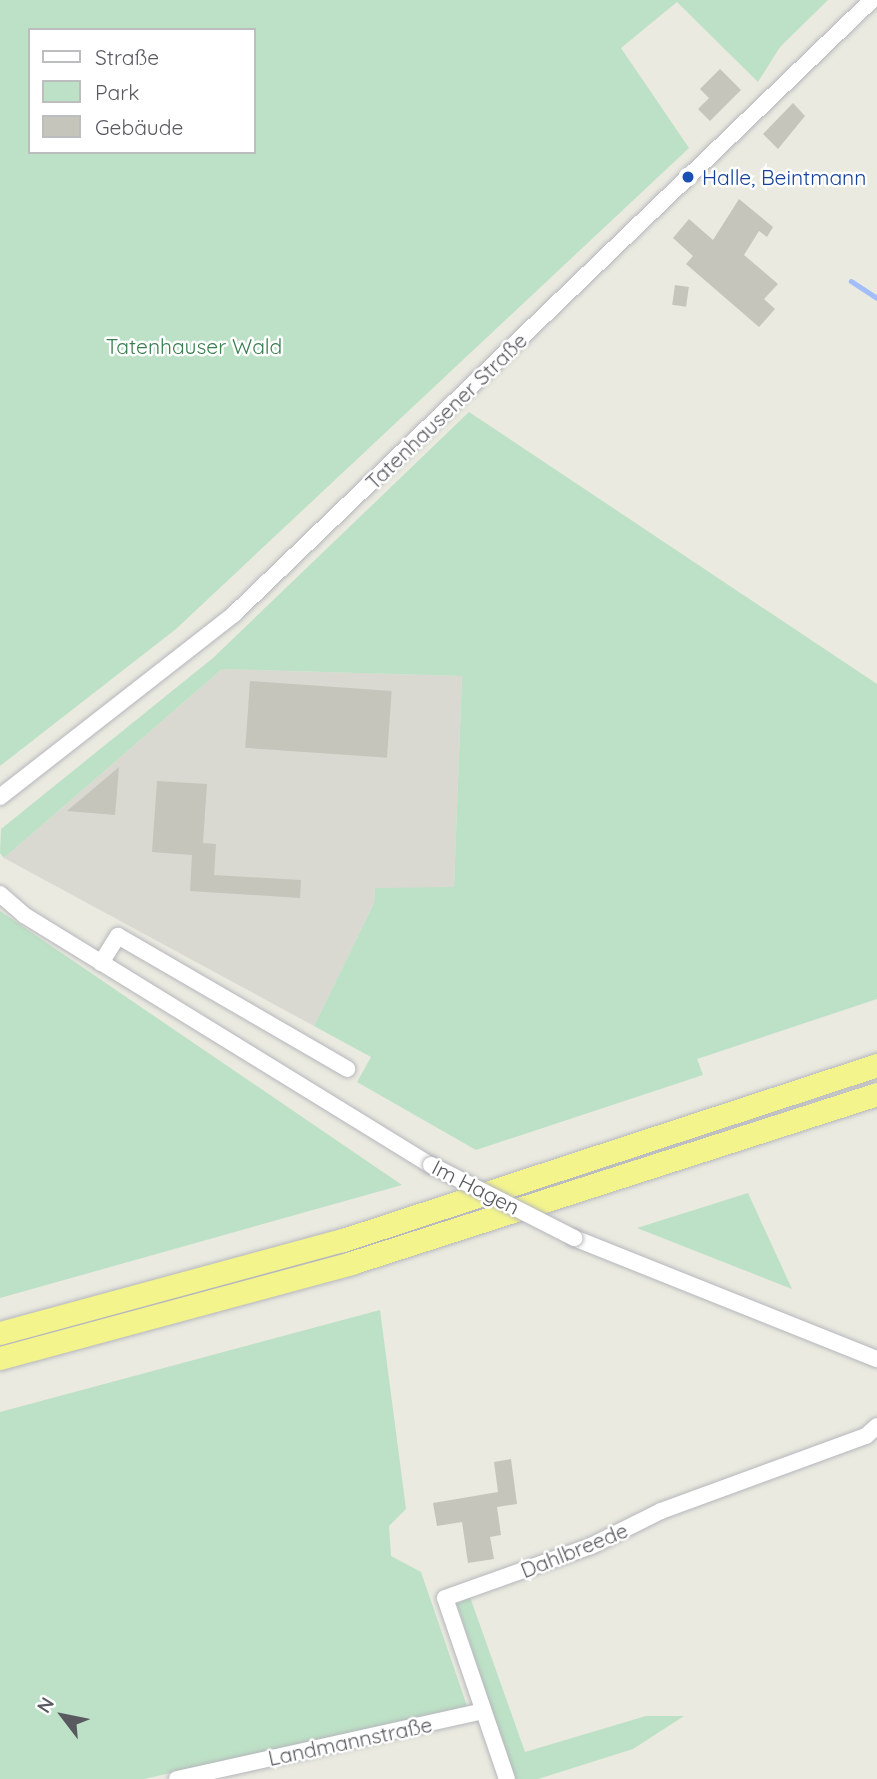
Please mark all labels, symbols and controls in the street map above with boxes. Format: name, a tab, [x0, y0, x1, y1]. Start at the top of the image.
legend	[28, 28, 256, 154]
text: Straße	[95, 44, 159, 70]
text: Park	[95, 79, 139, 105]
text: Gebäude	[95, 114, 183, 140]
place label: Halle, Beintmann	[702, 164, 866, 190]
marker: Halle, Beintmann	[680, 169, 696, 185]
street label: Tatenhausener Straße	[360, 327, 532, 495]
park label: Tatenhauser Wald	[106, 333, 282, 359]
street label: Im Hagen	[428, 1154, 524, 1220]
street label: Dahlbreede	[517, 1517, 631, 1583]
north arrow	[28, 1681, 98, 1751]
text: N	[31, 1693, 59, 1717]
street label: Landmannstraße	[266, 1711, 434, 1771]

